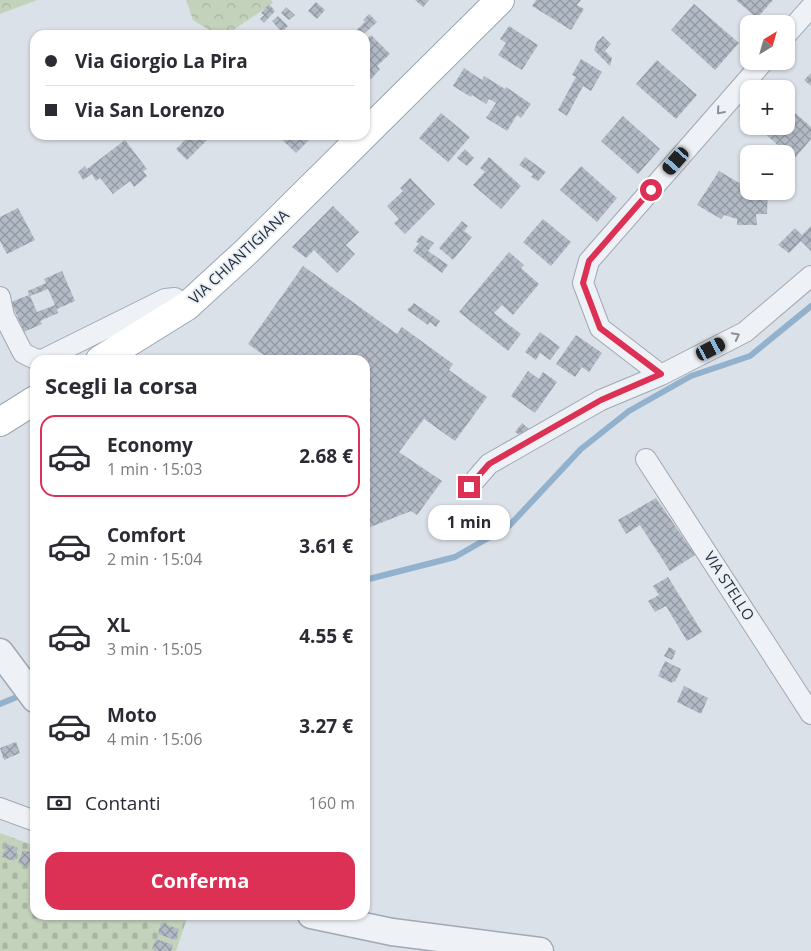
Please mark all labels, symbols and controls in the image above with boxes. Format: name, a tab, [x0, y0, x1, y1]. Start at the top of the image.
north arrow	[740, 15, 795, 70]
map controls	[740, 15, 795, 200]
text: Via Giorgio La Pira	[75, 48, 248, 74]
button: +	[740, 80, 795, 135]
text: Via San Lorenzo	[75, 97, 225, 123]
one-way arrow	[717, 106, 726, 115]
car	[660, 145, 691, 177]
button: −	[740, 145, 795, 200]
route start	[640, 179, 662, 201]
street label: VIA CHIANTIGIANA	[184, 204, 293, 308]
one-way arrow	[730, 332, 739, 342]
car	[694, 336, 727, 362]
text: Scegli la corsa	[45, 370, 198, 400]
text: Economy	[107, 432, 193, 458]
icon: car	[47, 434, 92, 479]
text: 2.68 €	[299, 443, 353, 469]
text: 1 min · 15:03	[107, 458, 202, 480]
route end	[458, 476, 480, 498]
callout: 1 min	[428, 504, 510, 540]
text: 1 min	[447, 511, 491, 533]
text: Comfort	[107, 522, 186, 548]
icon: car	[47, 524, 92, 569]
text: 3.61 €	[299, 533, 353, 559]
street label: VIA STELLO	[700, 547, 760, 624]
text: 2 min · 15:04	[107, 548, 202, 570]
text: XL	[107, 612, 130, 638]
icon: car	[47, 614, 92, 659]
text: 4.55 €	[299, 623, 353, 649]
text: 3 min · 15:05	[107, 638, 202, 660]
text: Moto	[107, 702, 157, 728]
icon: car	[47, 704, 92, 749]
text: 3.27 €	[299, 713, 353, 739]
text: 4 min · 15:06	[107, 728, 202, 750]
icon: cash	[45, 789, 73, 817]
text: Contanti	[85, 790, 161, 816]
text: 160 m	[309, 792, 355, 814]
button: Conferma	[45, 852, 355, 910]

